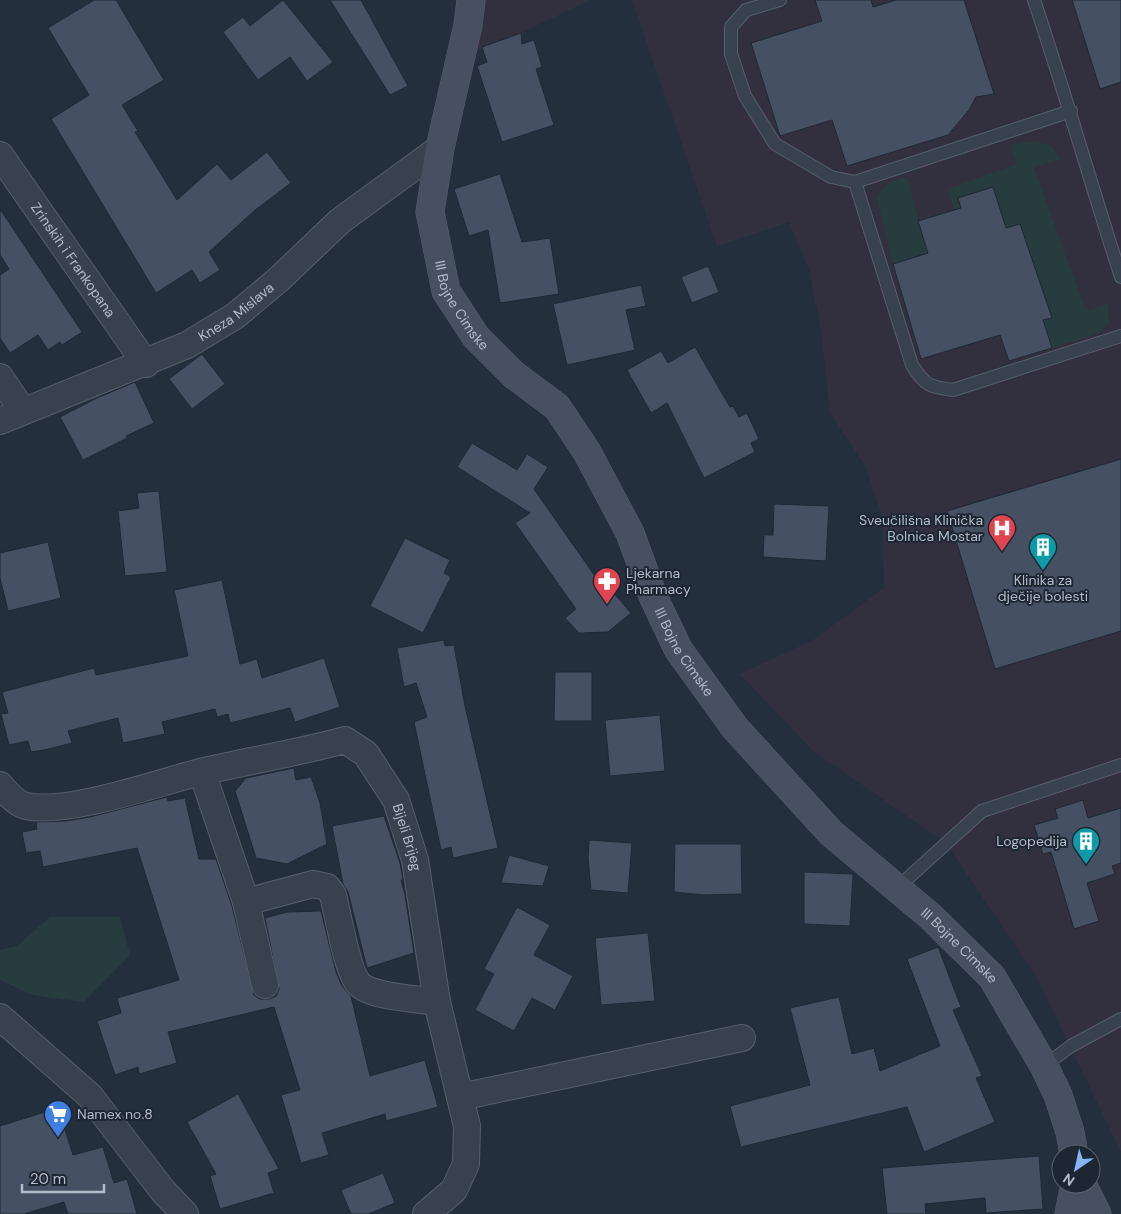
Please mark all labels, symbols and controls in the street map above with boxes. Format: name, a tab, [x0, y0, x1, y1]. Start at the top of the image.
street label: Zrinskih i Frankopana	[27, 199, 120, 321]
street label: III Bojne Cimske	[431, 259, 493, 354]
street label: Kneza Mislava	[195, 278, 277, 345]
place label: Sveučilišna Klinička Bolnica Mostar	[859, 511, 983, 545]
hospital icon: Sveučilišna Klinička Bolnica Mostar	[987, 513, 1017, 552]
building icon: Klinika za dječije bolesti	[1028, 532, 1058, 571]
place label: Ljekarna Pharmacy	[626, 564, 691, 598]
pharmacy icon: Ljekarna Pharmacy	[592, 566, 622, 605]
place label: Klinika za dječije bolesti	[998, 571, 1088, 605]
street label: III Bojne Cimske	[651, 605, 718, 700]
street label: Bijeli Brijeg	[389, 801, 426, 872]
building icon: Logopedija	[1071, 826, 1101, 865]
place label: Logopedija	[996, 832, 1067, 850]
street label: III Bojne Cimske	[917, 903, 1002, 986]
supermarket icon: Namex no.8	[43, 1099, 73, 1138]
place label: Namex no.8	[77, 1105, 153, 1123]
north arrow	[1051, 1144, 1101, 1194]
scale bar	[22, 1162, 105, 1194]
text: 20 m	[30, 1169, 66, 1189]
text: N	[1059, 1169, 1078, 1190]

